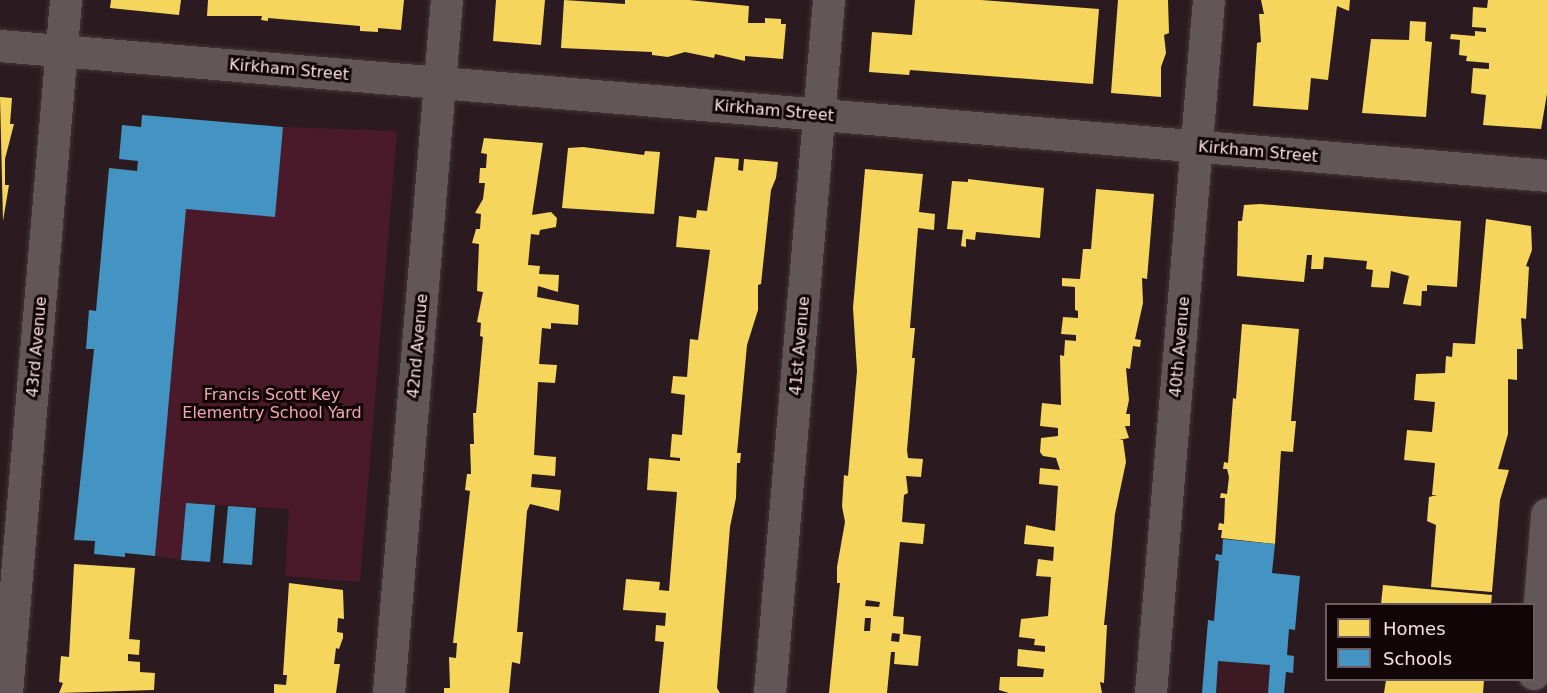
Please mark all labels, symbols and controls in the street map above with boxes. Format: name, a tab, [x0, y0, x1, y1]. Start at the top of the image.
street label: Kirkham Street	[228, 55, 350, 85]
street label: Kirkham Street	[713, 96, 835, 126]
street label: Kirkham Street	[1197, 137, 1319, 167]
street label: 42nd Avenue	[404, 293, 432, 399]
street label: 43rd Avenue	[23, 296, 51, 398]
street label: 41st Avenue	[786, 296, 814, 396]
street label: 40th Avenue	[1166, 296, 1194, 398]
park label: Francis Scott Key Elementry School Yard	[182, 385, 362, 423]
legend	[1325, 603, 1535, 681]
text: Homes	[1383, 618, 1446, 639]
text: Schools	[1383, 648, 1452, 669]

